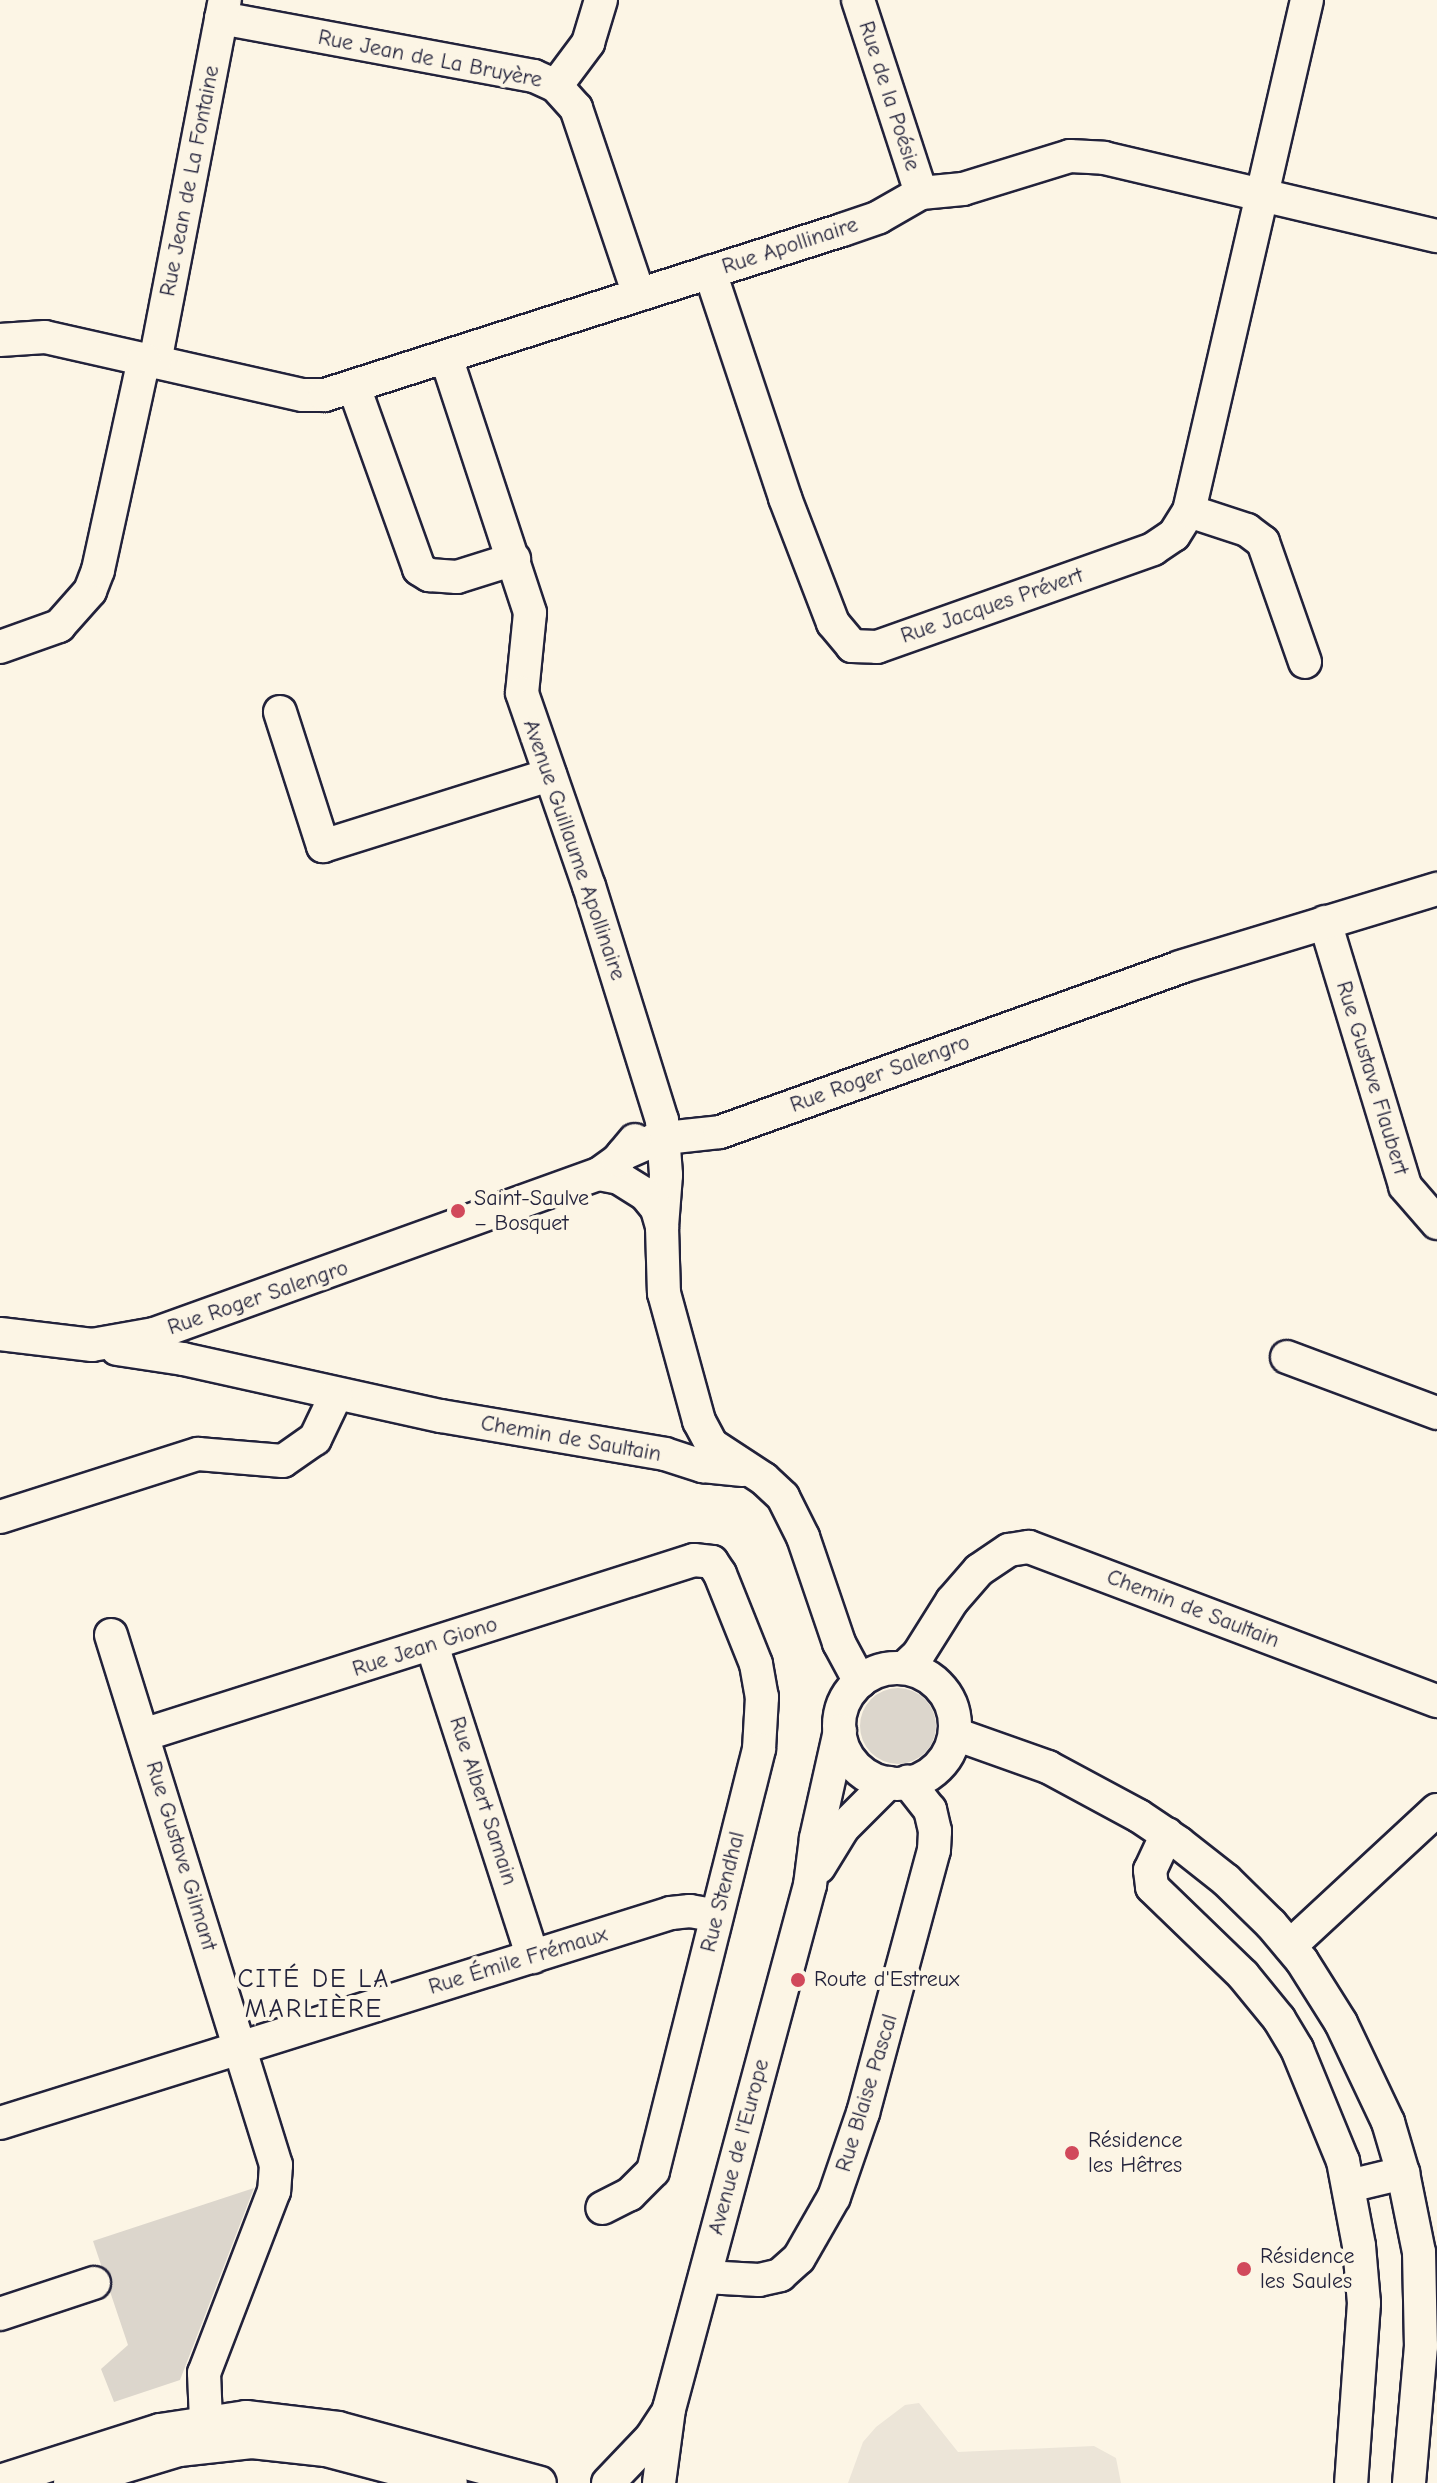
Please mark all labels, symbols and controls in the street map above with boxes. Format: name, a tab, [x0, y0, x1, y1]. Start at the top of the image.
street label: Rue de la Poésie	[852, 18, 926, 174]
street label: Rue Jean de La Bruyère	[316, 24, 544, 94]
street label: Rue Jean de La Fontaine	[155, 63, 225, 299]
street label: Rue Apollinaire	[719, 212, 861, 280]
street label: Rue Jacques Prévert	[897, 562, 1087, 650]
street label: Avenue Guillaume Apollinaire	[517, 716, 631, 984]
street label: Rue Gustave Flaubert	[1330, 978, 1414, 1178]
street label: Rue Roger Salengro	[787, 1029, 973, 1119]
place label: Saint-Saulve – Bosquet	[474, 1185, 589, 1236]
marker: Saint-Saulve – Bosquet	[449, 1202, 467, 1220]
street label: Rue Roger Salengro	[164, 1255, 352, 1341]
street label: Chemin de Saultain	[479, 1410, 663, 1468]
street label: Chemin de Saultain	[1103, 1564, 1283, 1654]
street label: Rue Jean Giono	[349, 1611, 501, 1683]
street label: Rue Albert Samain	[443, 1713, 523, 1889]
street label: Rue Gustave Gilmant	[140, 1758, 222, 1954]
street label: Rue Stendhal	[695, 1829, 751, 1955]
street label: Rue Émile Frémaux	[426, 1921, 610, 2001]
district label: CITÉ DE LA MARLIÈRE	[238, 1964, 390, 2026]
place label: Route d'Estreux	[814, 1967, 959, 1993]
marker: Route d'Estreux	[789, 1971, 807, 1989]
street label: Rue Blaise Pascal	[830, 2011, 904, 2175]
street label: Avenue de l'Europe	[703, 2056, 775, 2238]
place label: Résidence les Hêtres	[1088, 2127, 1182, 2178]
marker: Résidence les Hêtres	[1063, 2144, 1081, 2162]
place label: Résidence les Saules	[1260, 2243, 1354, 2294]
marker: Résidence les Saules	[1235, 2260, 1253, 2278]

